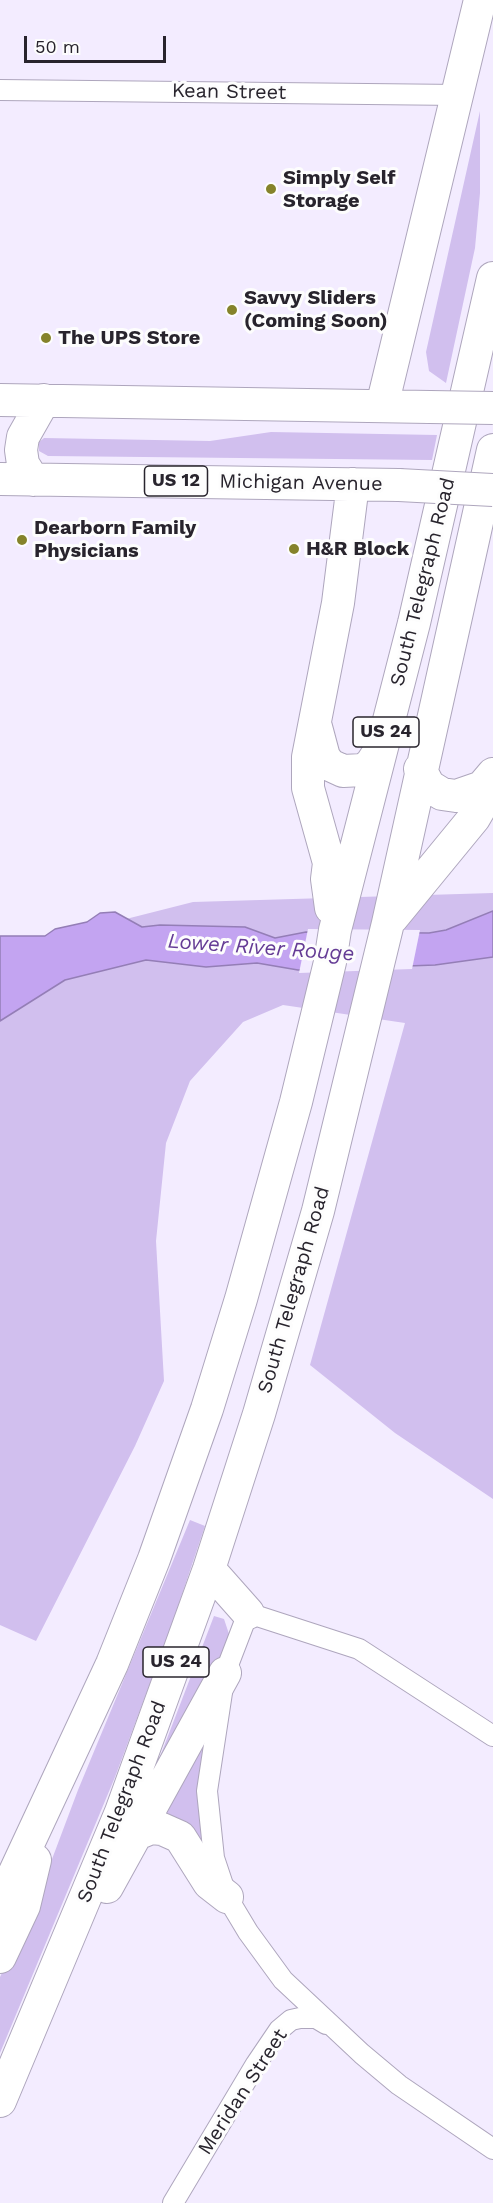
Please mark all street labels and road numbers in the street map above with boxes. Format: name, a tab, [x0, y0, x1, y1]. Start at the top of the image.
street label: Kean Street	[172, 79, 286, 105]
road number: US 12	[144, 466, 207, 496]
street label: Michigan Avenue	[219, 470, 383, 496]
street label: South Telegraph Road	[385, 475, 461, 689]
road number: US 24	[353, 717, 419, 747]
street label: South Telegraph Road	[253, 1184, 335, 1396]
road number: US 24	[143, 1647, 209, 1677]
street label: South Telegraph Road	[72, 1698, 172, 1906]
street label: Meridan Street	[193, 2025, 293, 2159]

